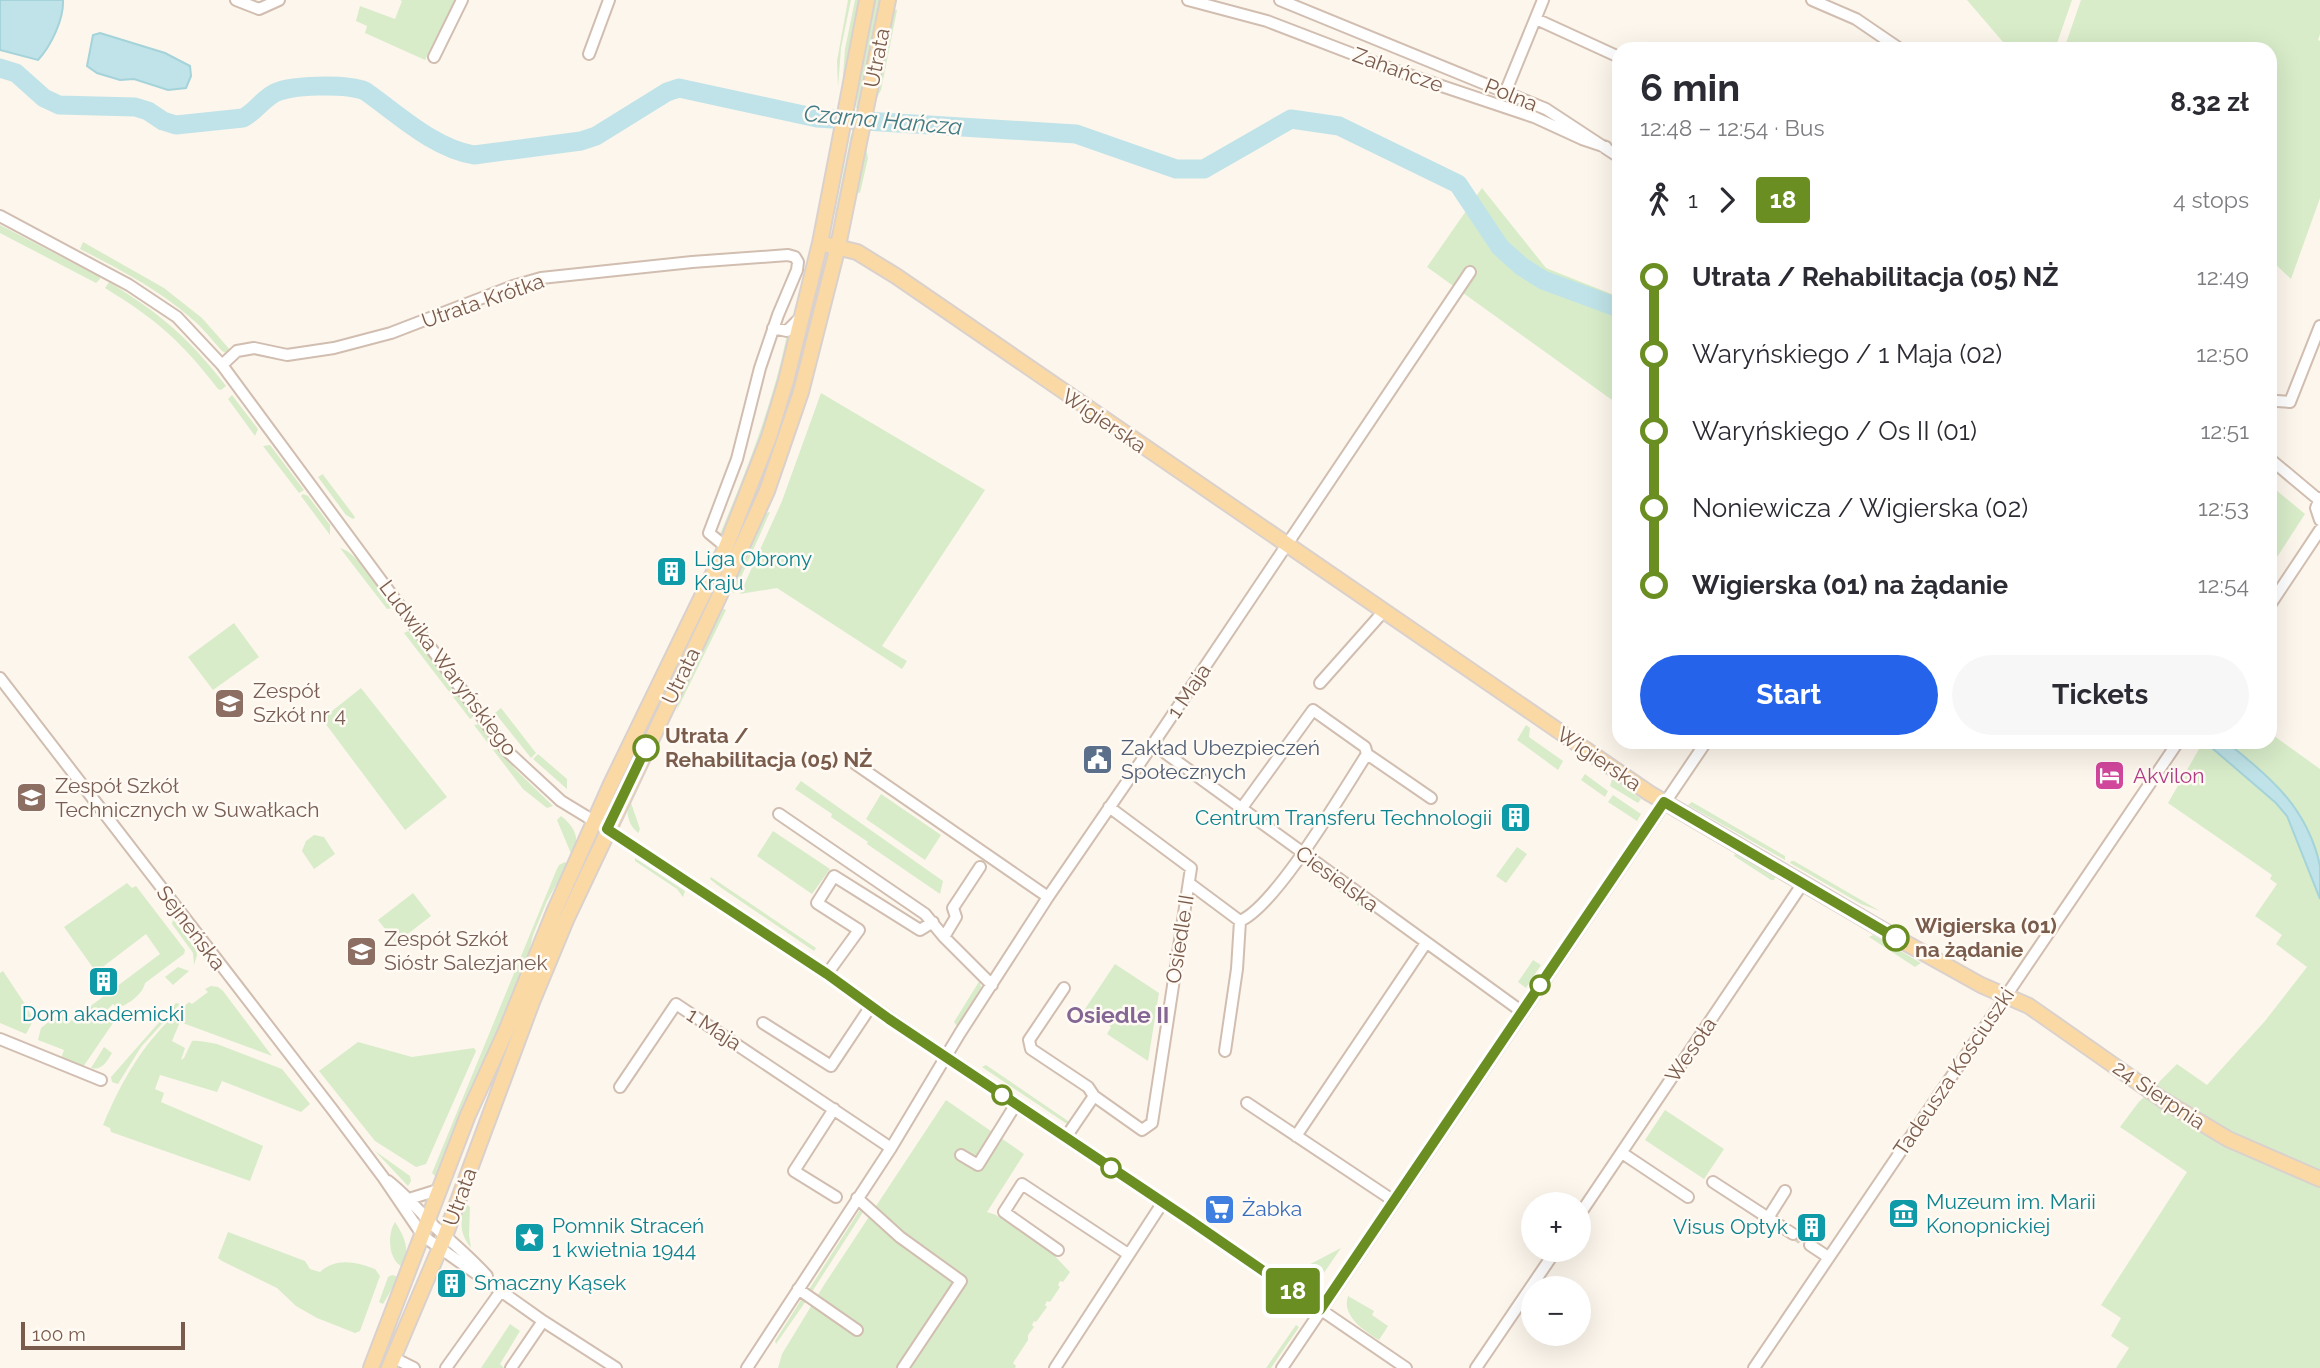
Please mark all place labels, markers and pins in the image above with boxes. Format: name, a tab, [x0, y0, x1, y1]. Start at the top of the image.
place label: Liga Obrony Kraju	[694, 546, 812, 595]
building icon: Liga Obrony Kraju	[654, 554, 688, 588]
place label: Zespół Szkół nr 4	[253, 678, 346, 727]
school or university icon: Zespół Szkół nr 4	[213, 686, 247, 720]
place label: Utrata / Rehabilitacja (05) NŻ	[665, 723, 873, 772]
marker: Utrata / Rehabilitacja (05) NŻ	[633, 735, 659, 761]
place label: Zakład Ubezpieczeń Społecznych	[1121, 735, 1320, 784]
public building icon: Zakład Ubezpieczeń Społecznych	[1081, 743, 1115, 777]
hotel icon: Akvilon	[2093, 759, 2127, 793]
place label: Akvilon	[2133, 763, 2205, 788]
place label: Zespół Szkół Technicznych w Suwałkach	[55, 773, 320, 822]
school or university icon: Zespół Szkół Technicznych w Suwałkach	[15, 781, 49, 815]
building icon: Centrum Transferu Technologii	[1498, 801, 1532, 835]
place label: Centrum Transferu Technologii	[1195, 805, 1492, 830]
place label: Wigierska (01) na żądanie	[1915, 913, 2057, 962]
marker: Wigierska (01) na żądanie	[1883, 925, 1909, 951]
place label: Zespół Szkół Sióstr Salezjanek	[384, 926, 548, 975]
school or university icon: Zespół Szkół Sióstr Salezjanek	[344, 934, 378, 968]
building icon: Dom akademicki	[86, 965, 120, 999]
unlabelled marker	[1530, 975, 1550, 995]
place label: Dom akademicki	[22, 1001, 184, 1026]
unlabelled marker	[992, 1085, 1012, 1105]
unlabelled marker	[1101, 1158, 1121, 1178]
place label: Muzeum im. Marii Konopnickiej	[1926, 1189, 2096, 1238]
supermarket icon: Żabka	[1202, 1192, 1236, 1226]
place label: Żabka	[1242, 1196, 1302, 1221]
museum icon: Muzeum im. Marii Konopnickiej	[1886, 1197, 1920, 1231]
building icon: Visus Optyk	[1794, 1210, 1828, 1244]
place label: Pomnik Straceń 1 kwietnia 1944	[552, 1213, 704, 1262]
place label: Visus Optyk	[1673, 1214, 1788, 1239]
place icon: Pomnik Straceń 1 kwietnia 1944	[512, 1221, 546, 1255]
building icon: Smaczny Kąsek	[434, 1266, 468, 1300]
place label: Smaczny Kąsek	[474, 1270, 626, 1295]

